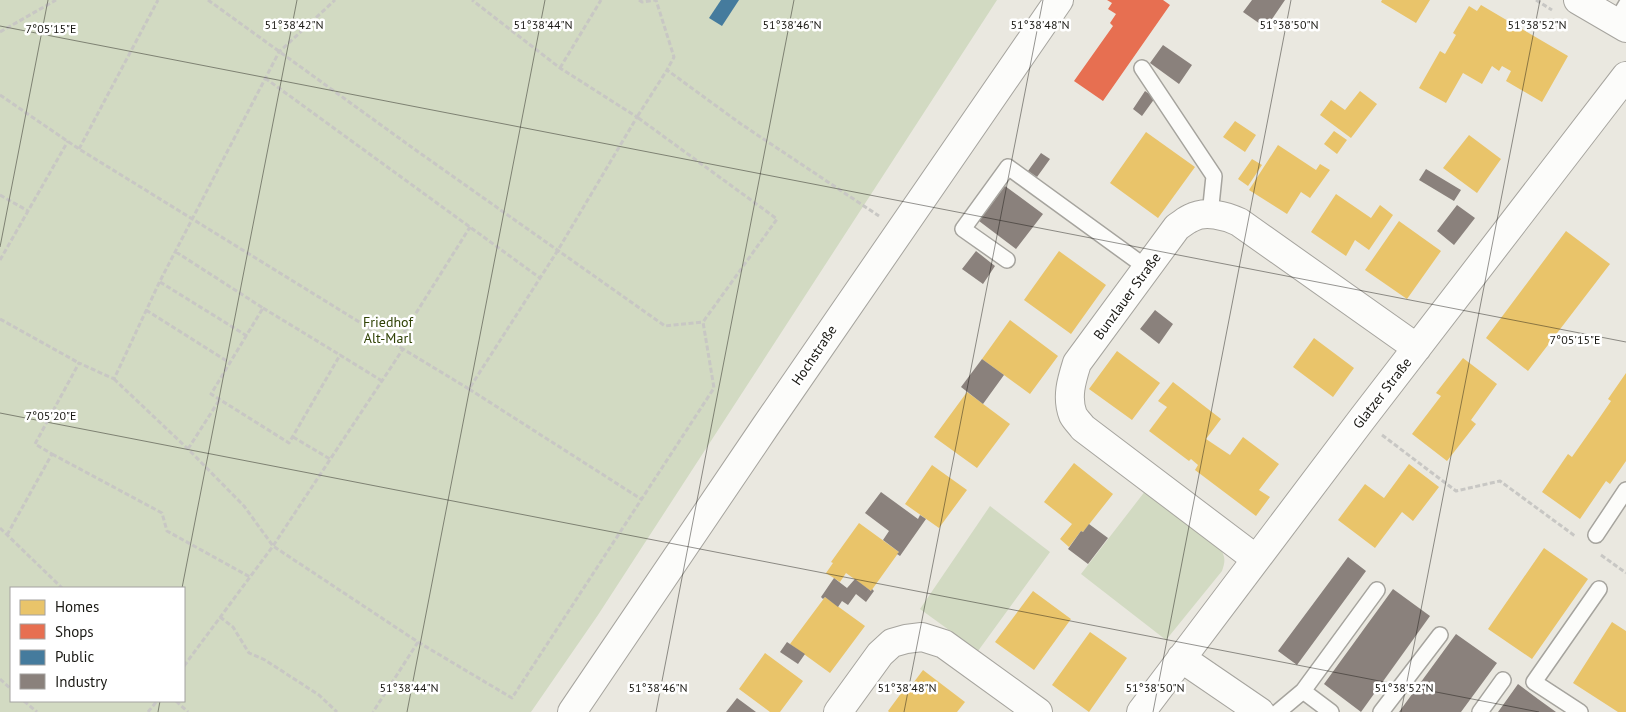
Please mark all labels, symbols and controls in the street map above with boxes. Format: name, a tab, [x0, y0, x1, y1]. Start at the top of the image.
text: 51°38'42"N	[264, 17, 324, 32]
text: 51°38'44"N	[513, 17, 573, 32]
text: 51°38'46"N	[762, 17, 822, 32]
text: 51°38'48"N	[1010, 17, 1070, 32]
text: 51°38'50"N	[1259, 17, 1319, 32]
text: 51°38'52"N	[1507, 17, 1567, 32]
text: 7°05'15"E	[26, 21, 76, 36]
street label: Bunzlauer Straße	[1089, 249, 1165, 343]
park label: Friedhof Alt-Marl	[363, 313, 413, 347]
street label: Hochstraße	[787, 322, 841, 388]
text: 7°05'15"E	[1550, 332, 1600, 347]
street label: Glatzer Straße	[1349, 354, 1415, 432]
text: 7°05'20"E	[26, 408, 76, 423]
legend	[10, 587, 185, 702]
text: Homes	[55, 597, 99, 616]
text: Shops	[55, 622, 94, 641]
text: Public	[55, 647, 94, 666]
text: Industry	[55, 672, 107, 691]
text: 51°38'44"N	[379, 680, 439, 695]
text: 51°38'46"N	[628, 680, 688, 695]
text: 51°38'48"N	[877, 680, 937, 695]
text: 51°38'50"N	[1125, 680, 1185, 695]
text: 51°38'52"N	[1374, 680, 1434, 695]

